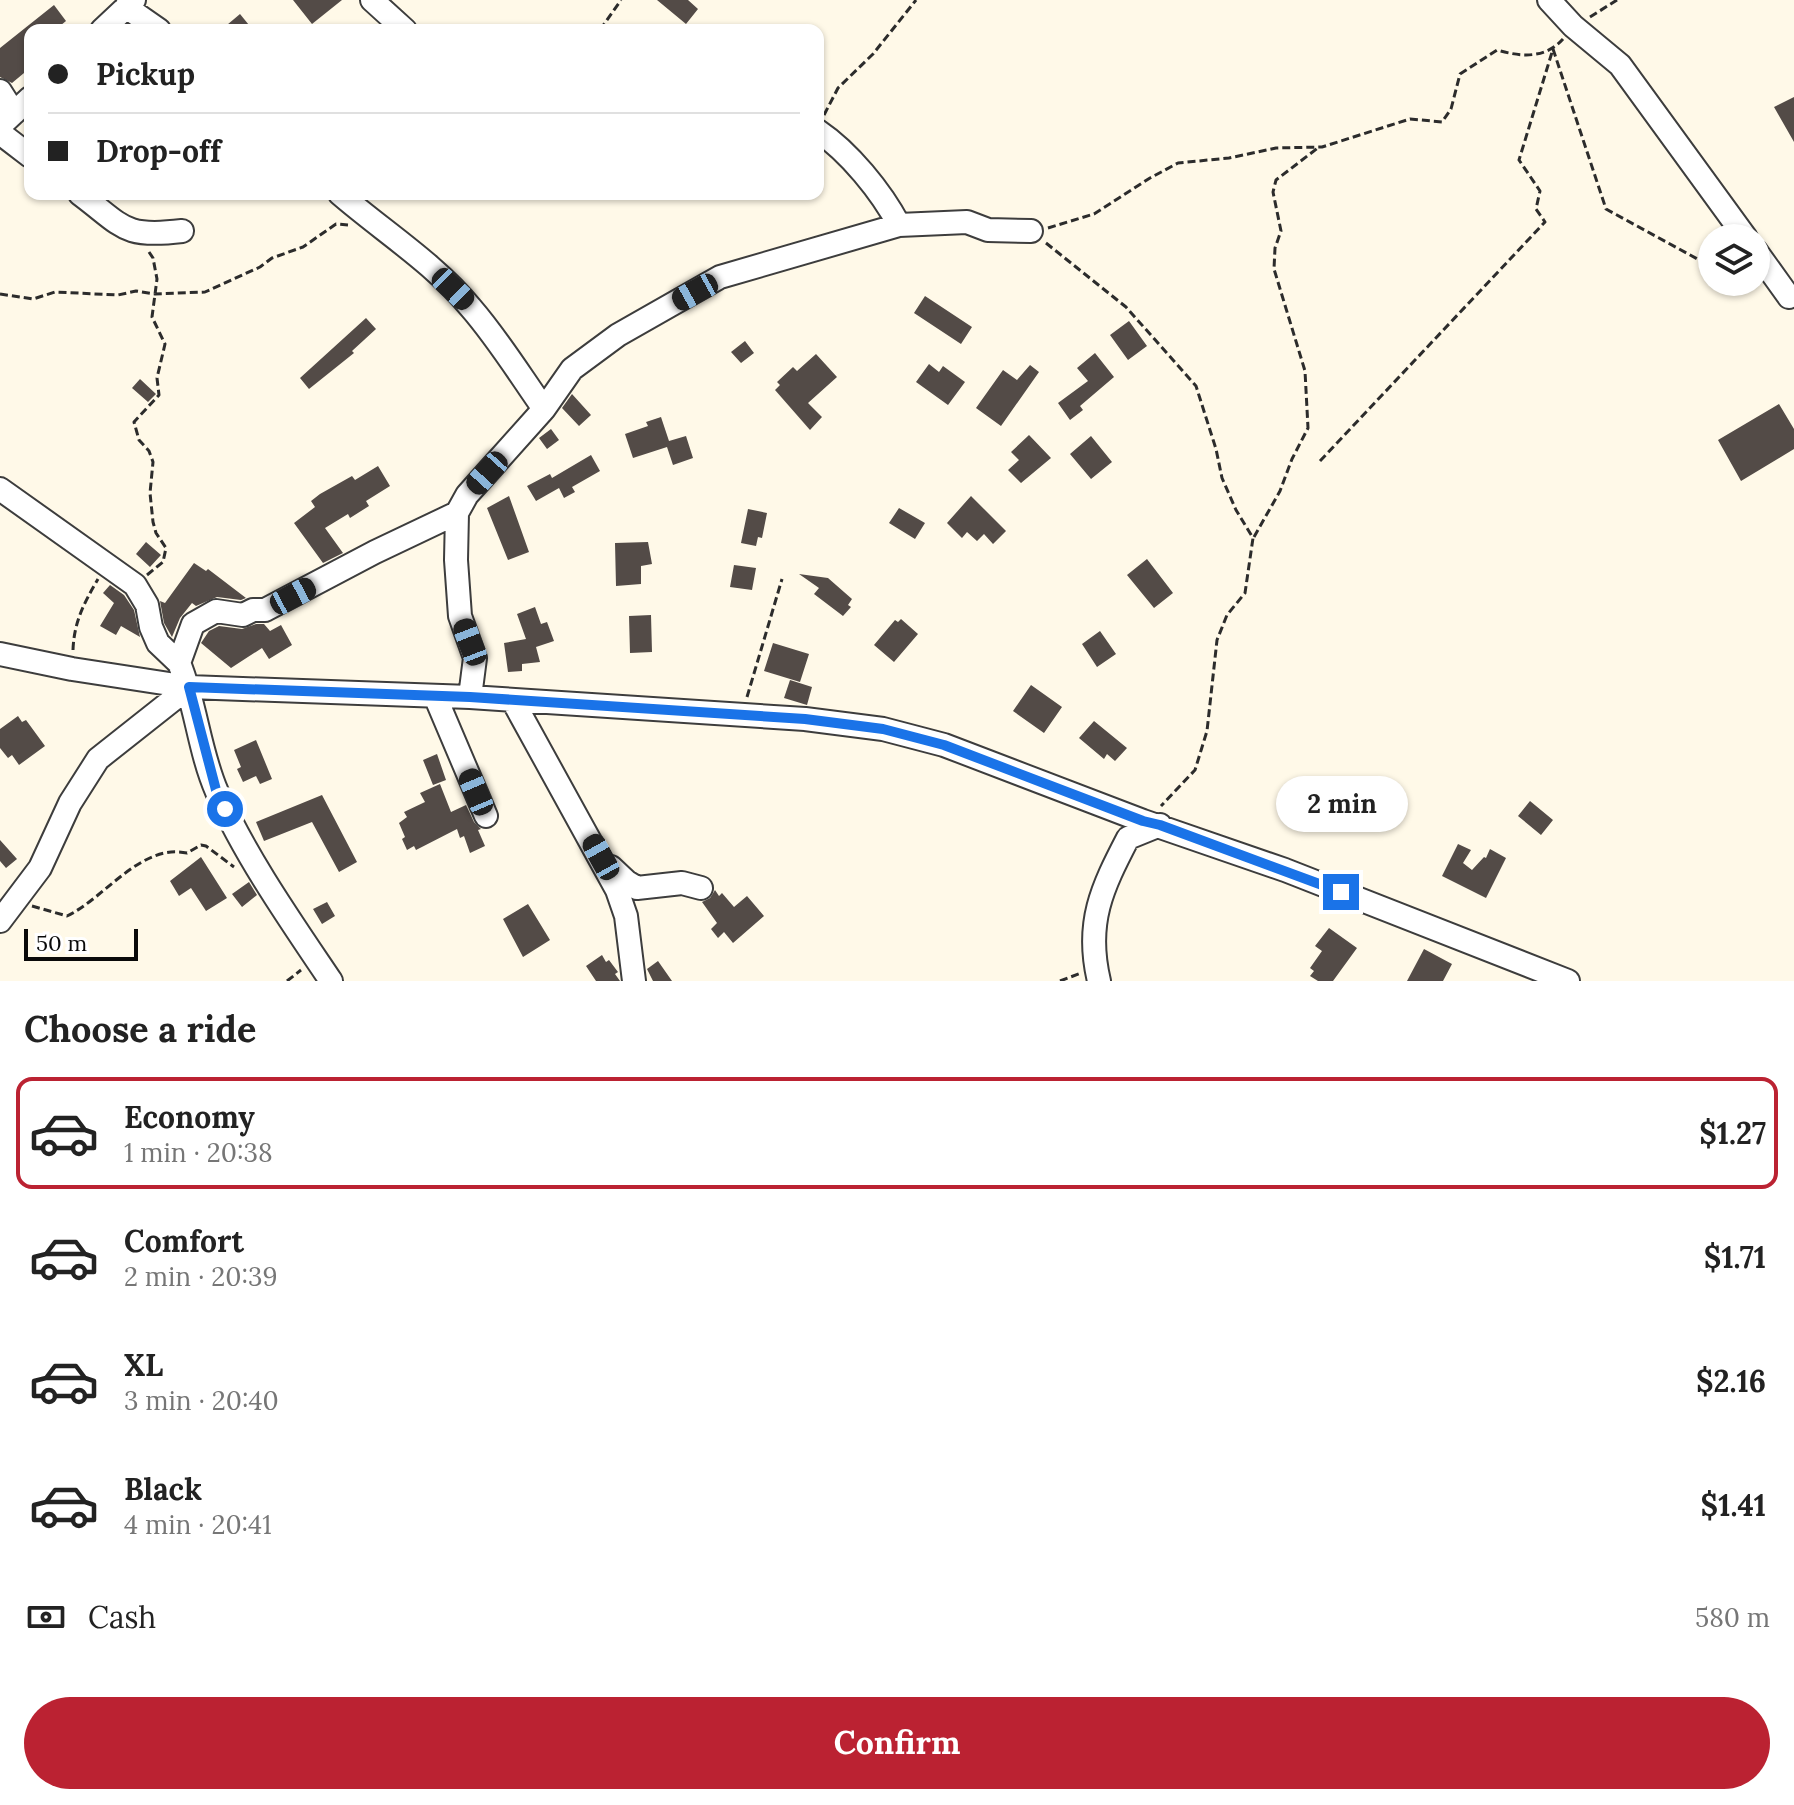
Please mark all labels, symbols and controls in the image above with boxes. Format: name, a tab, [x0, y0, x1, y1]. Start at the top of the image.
text: Pickup	[96, 55, 195, 93]
text: Drop-off	[96, 132, 221, 170]
map controls	[1698, 224, 1770, 296]
button: layers	[1698, 224, 1770, 296]
car	[427, 264, 479, 314]
car	[668, 270, 722, 314]
car	[462, 447, 512, 499]
car	[266, 574, 320, 618]
car	[450, 615, 490, 669]
car	[456, 765, 496, 819]
callout: 2 min	[1275, 776, 1407, 832]
text: 2 min	[1307, 787, 1377, 820]
route start	[207, 791, 243, 827]
car	[579, 830, 623, 884]
route end	[1323, 874, 1359, 910]
scale bar	[24, 925, 138, 961]
text: 50 m	[36, 929, 87, 957]
text: Choose a ride	[24, 1006, 256, 1052]
icon: car	[28, 1097, 100, 1169]
text: Economy	[124, 1098, 255, 1136]
text: $1.27	[1699, 1114, 1766, 1152]
text: 1 min · 20:38	[124, 1136, 273, 1169]
icon: car	[28, 1221, 100, 1293]
text: Comfort	[124, 1222, 244, 1260]
text: $1.71	[1704, 1238, 1766, 1276]
text: 2 min · 20:39	[124, 1260, 277, 1293]
icon: car	[28, 1345, 100, 1417]
text: XL	[124, 1346, 163, 1384]
text: $2.16	[1696, 1362, 1766, 1400]
text: 3 min · 20:40	[124, 1384, 279, 1417]
icon: car	[28, 1469, 100, 1541]
text: Black	[124, 1470, 202, 1508]
text: $1.41	[1701, 1486, 1766, 1524]
text: 4 min · 20:41	[124, 1508, 272, 1541]
icon: cash	[24, 1595, 68, 1639]
text: Cash	[88, 1598, 156, 1636]
text: 580 m	[1695, 1601, 1770, 1634]
button: Confirm	[24, 1697, 1770, 1789]

